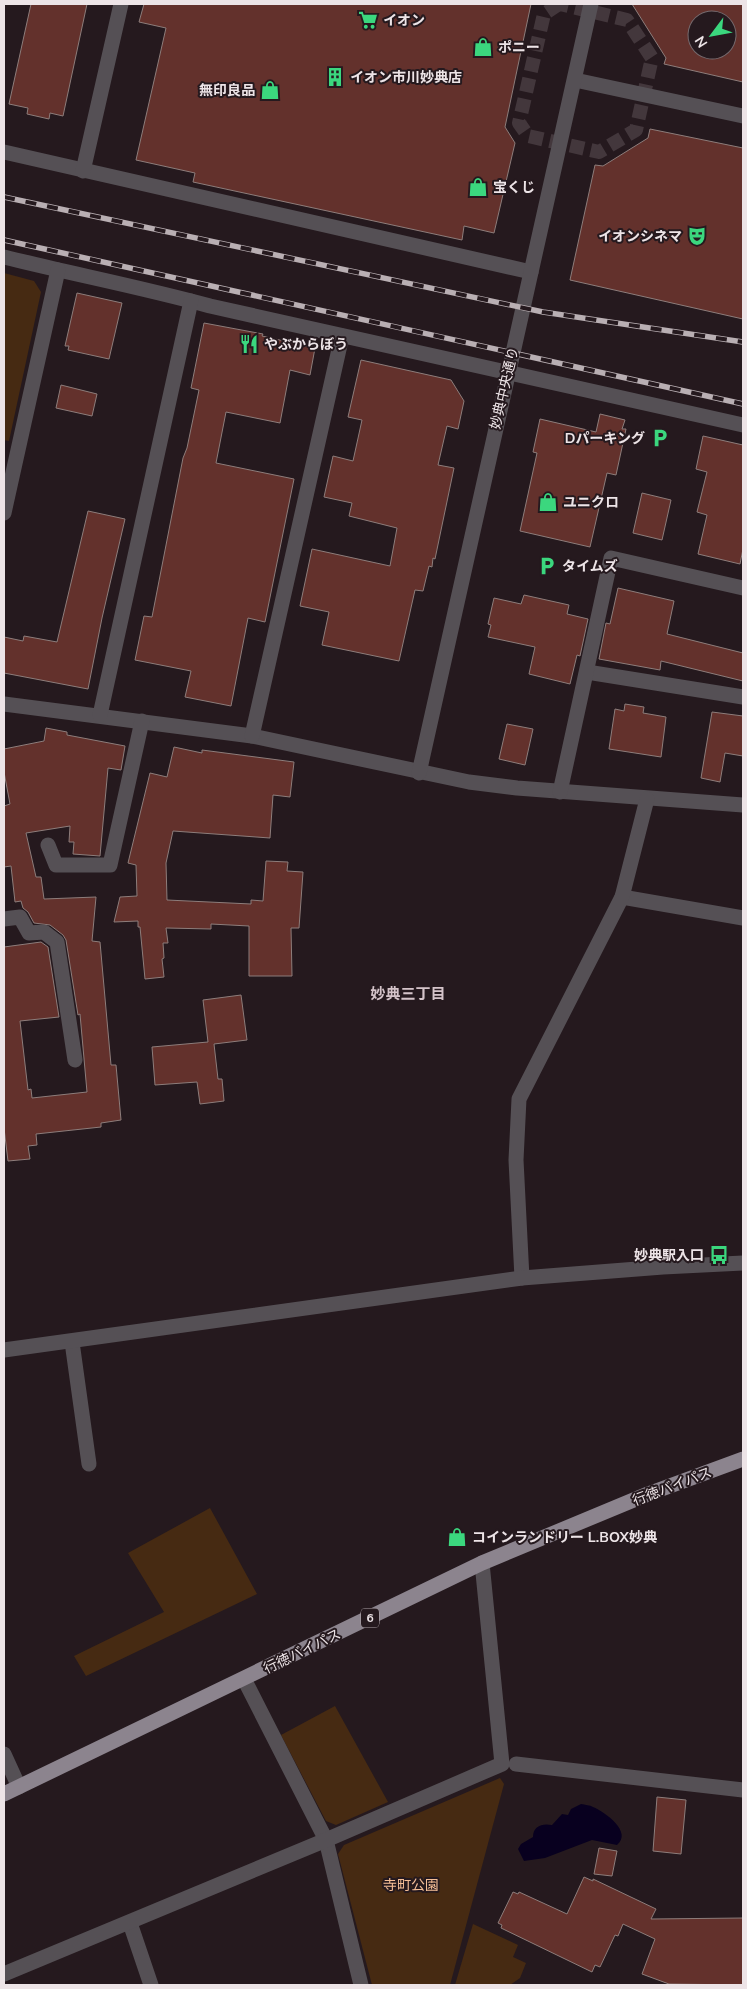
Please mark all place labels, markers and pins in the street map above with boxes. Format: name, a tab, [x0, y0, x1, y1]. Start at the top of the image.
supermarket icon: イオン	[357, 9, 379, 31]
place label: イオン	[383, 11, 425, 30]
shop icon: ポニー	[472, 36, 494, 58]
place label: ポニー	[498, 38, 540, 57]
building icon: イオン市川妙典店	[324, 66, 346, 88]
place label: イオン市川妙典店	[350, 68, 462, 87]
shop icon: 無印良品	[259, 79, 281, 101]
place label: 無印良品	[199, 81, 255, 100]
shop icon: 宝くじ	[467, 176, 489, 198]
place label: 宝くじ	[493, 178, 535, 197]
theatre icon: イオンシネマ	[686, 225, 708, 247]
place label: イオンシネマ	[598, 227, 682, 246]
restaurant icon: やぶからぼう	[238, 333, 260, 355]
place label: やぶからぼう	[264, 335, 348, 354]
parking icon: Dパーキング	[649, 427, 671, 449]
place label: Dパーキング	[565, 429, 645, 448]
shop icon: ユニクロ	[537, 491, 559, 513]
place label: ユニクロ	[563, 493, 619, 512]
parking icon: タイムズ	[536, 555, 558, 577]
place label: タイムズ	[562, 557, 618, 576]
bus stop icon: 妙典駅入口	[708, 1244, 730, 1266]
place label: 妙典駅入口	[634, 1246, 704, 1265]
shop icon: コインランドリー L.BOX妙典	[446, 1526, 468, 1548]
place label: コインランドリー L.BOX妙典	[472, 1528, 657, 1547]

